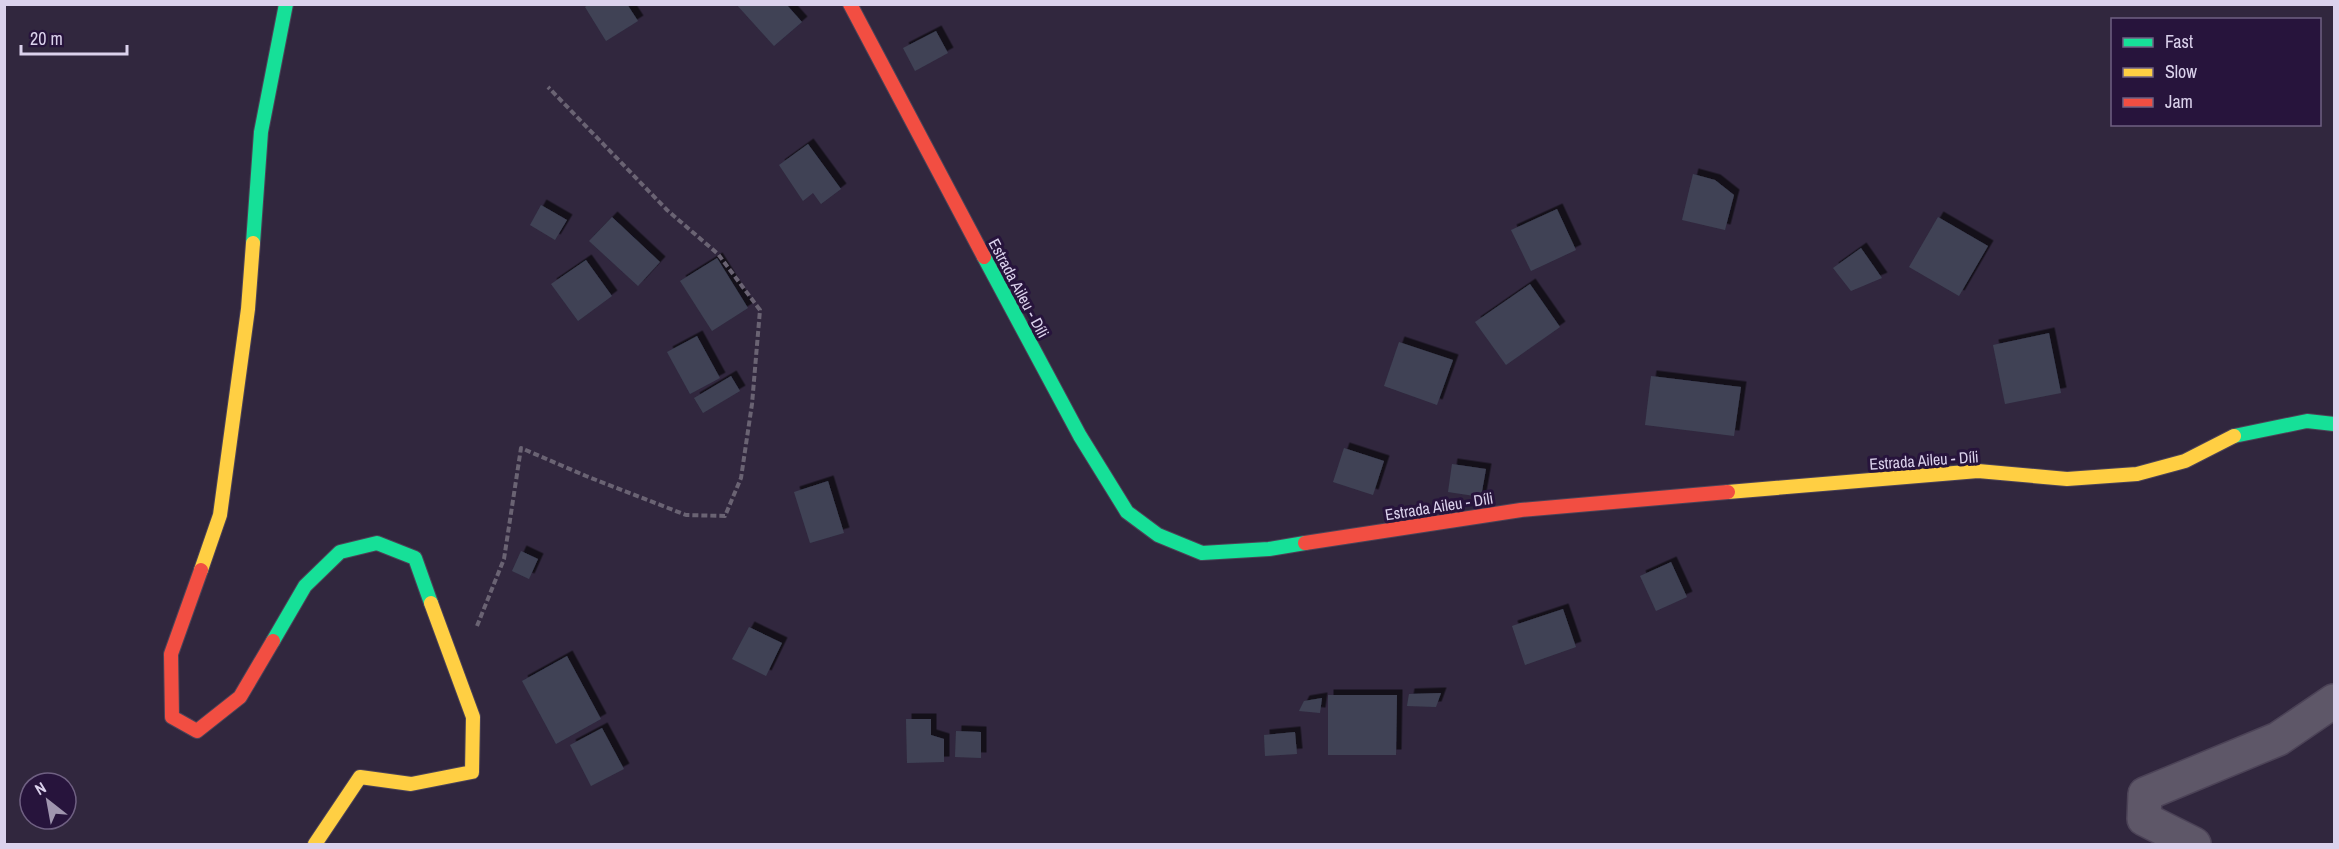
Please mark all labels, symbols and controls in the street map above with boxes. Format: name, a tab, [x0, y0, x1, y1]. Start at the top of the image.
scale bar	[21, 18, 128, 56]
legend	[2111, 18, 2321, 126]
text: 20 m	[30, 26, 63, 51]
text: Fast	[2165, 29, 2193, 54]
text: Slow	[2165, 59, 2197, 84]
text: Jam	[2165, 89, 2193, 114]
street label: Estrada Aileu - Díli	[984, 235, 1054, 341]
street label: Estrada Aileu - Díli	[1869, 445, 1979, 475]
street label: Estrada Aileu - Díli	[1383, 487, 1495, 525]
north arrow	[18, 771, 78, 831]
text: N	[31, 776, 50, 800]

